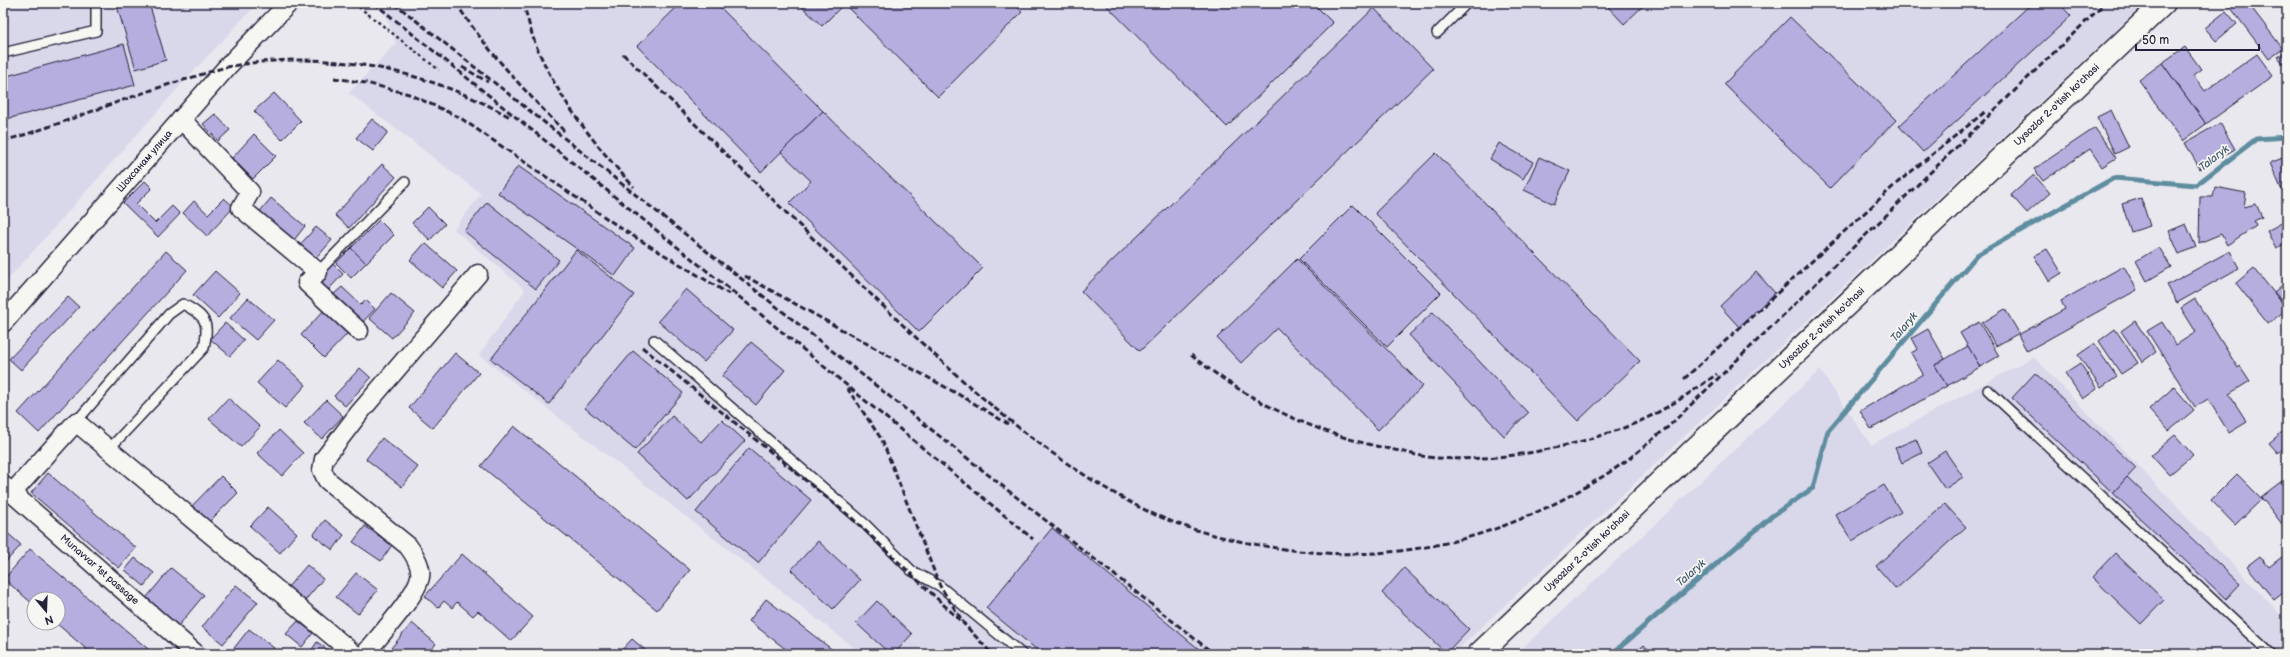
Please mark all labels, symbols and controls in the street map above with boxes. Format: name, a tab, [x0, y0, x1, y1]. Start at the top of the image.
scale bar	[2136, 26, 2259, 52]
text: 50 m	[2142, 33, 2169, 48]
street label: Uysozlar 2-o'tish ko'chasi	[2011, 62, 2102, 148]
street label: Шохсанам улица	[114, 128, 175, 195]
water label: Talaryk	[2196, 142, 2232, 174]
street label: Uysozlar 2-o'tish ko'chasi	[1777, 285, 1867, 372]
water label: Talaryk	[1888, 309, 1921, 345]
street label: Uysozlar 2-o'tish ko'chasi	[1542, 508, 1632, 595]
street label: Munavvar 1st passage	[58, 532, 141, 607]
water label: Talaryk	[1674, 556, 1709, 589]
north arrow	[26, 591, 66, 631]
text: N	[43, 612, 55, 627]

